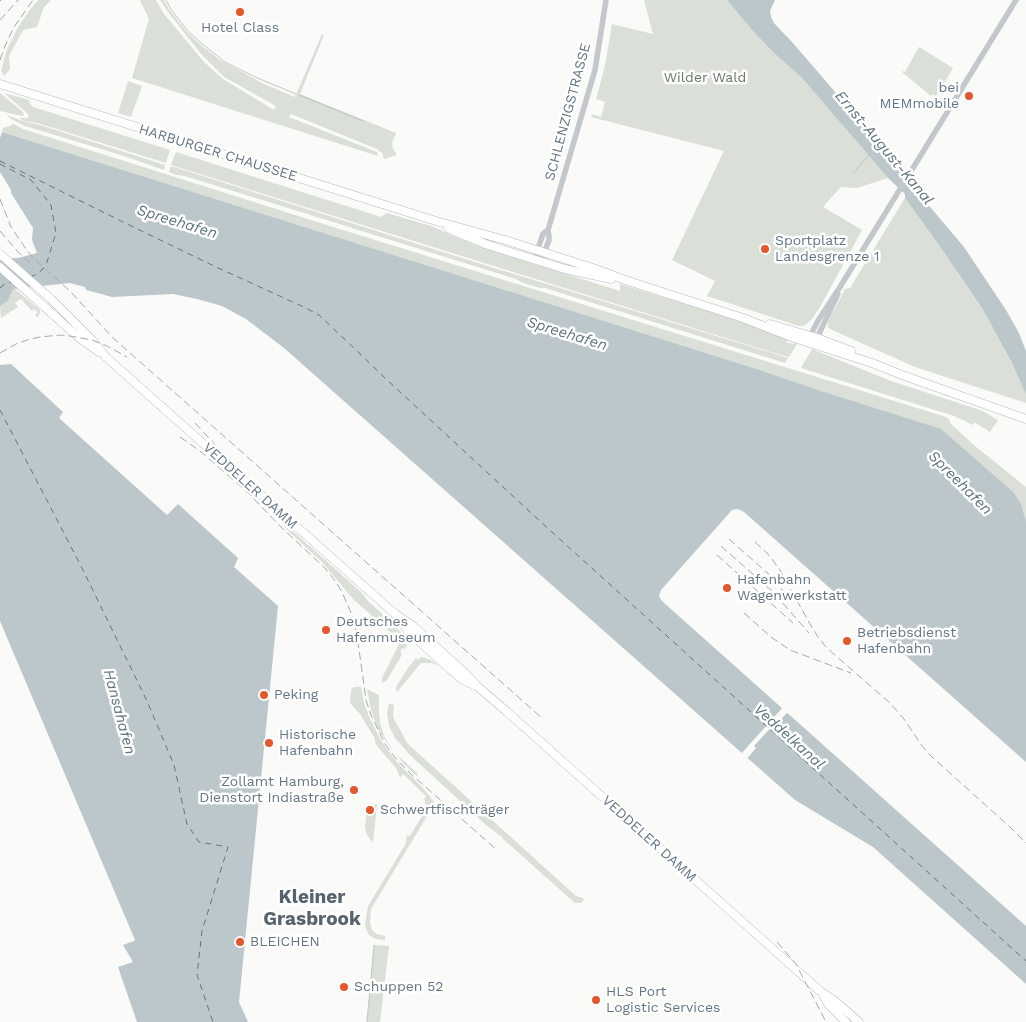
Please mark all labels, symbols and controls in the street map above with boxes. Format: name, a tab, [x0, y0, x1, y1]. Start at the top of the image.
marker: Hotel Class	[234, 6, 246, 18]
place label: Hotel Class	[201, 20, 279, 36]
street label: SCHLENZIGSTRASSE	[542, 41, 594, 183]
park label: Wilder Wald	[664, 70, 746, 86]
place label: bei MEMmobile	[880, 80, 959, 112]
water label: Ernst-August-Kanal	[831, 87, 937, 209]
marker: bei MEMmobile	[963, 90, 975, 102]
street label: HARBURGER CHAUSSEE	[137, 121, 299, 185]
water label: Spreehafen	[135, 201, 219, 243]
place label: Sportplatz Landesgrenze 1	[775, 233, 880, 266]
marker: Sportplatz Landesgrenze 1	[759, 243, 771, 255]
water label: Spreehafen	[525, 313, 609, 355]
street label: VEDDELER DAMM	[199, 439, 301, 533]
water label: Spreehafen	[924, 447, 996, 519]
place label: Hafenbahn Wagenwerkstatt	[737, 572, 847, 604]
marker: Hafenbahn Wagenwerkstatt	[721, 582, 733, 594]
place label: Deutsches Hafenmuseum	[336, 614, 436, 646]
marker: Deutsches Hafenmuseum	[320, 624, 332, 636]
place label: Betriebsdienst Hafenbahn	[857, 625, 956, 658]
marker: Betriebsdienst Hafenbahn	[841, 635, 853, 647]
water label: Hansahafen	[99, 668, 139, 756]
place label: Peking	[274, 687, 318, 703]
marker: Peking	[258, 689, 270, 701]
water label: Veddelkanal	[750, 701, 828, 773]
place label: Historische Hafenbahn	[279, 727, 356, 760]
marker: Historische Hafenbahn	[263, 737, 275, 749]
place label: Zollamt Hamburg, Dienstort Indiastraße	[199, 774, 344, 806]
marker: Zollamt Hamburg, Dienstort Indiastraße	[348, 784, 360, 796]
street label: VEDDELER DAMM	[598, 792, 700, 886]
place label: Schwertfischträger	[380, 802, 509, 818]
marker: Schwertfischträger	[364, 804, 376, 816]
district label: Kleiner Grasbrook	[263, 886, 361, 930]
place label: BLEICHEN	[250, 934, 320, 950]
marker: BLEICHEN	[234, 936, 246, 948]
place label: Schuppen 52	[354, 979, 444, 995]
marker: Schuppen 52	[338, 981, 350, 993]
place label: HLS Port Logistic Services	[606, 984, 720, 1016]
marker: HLS Port Logistic Services	[590, 994, 602, 1006]

